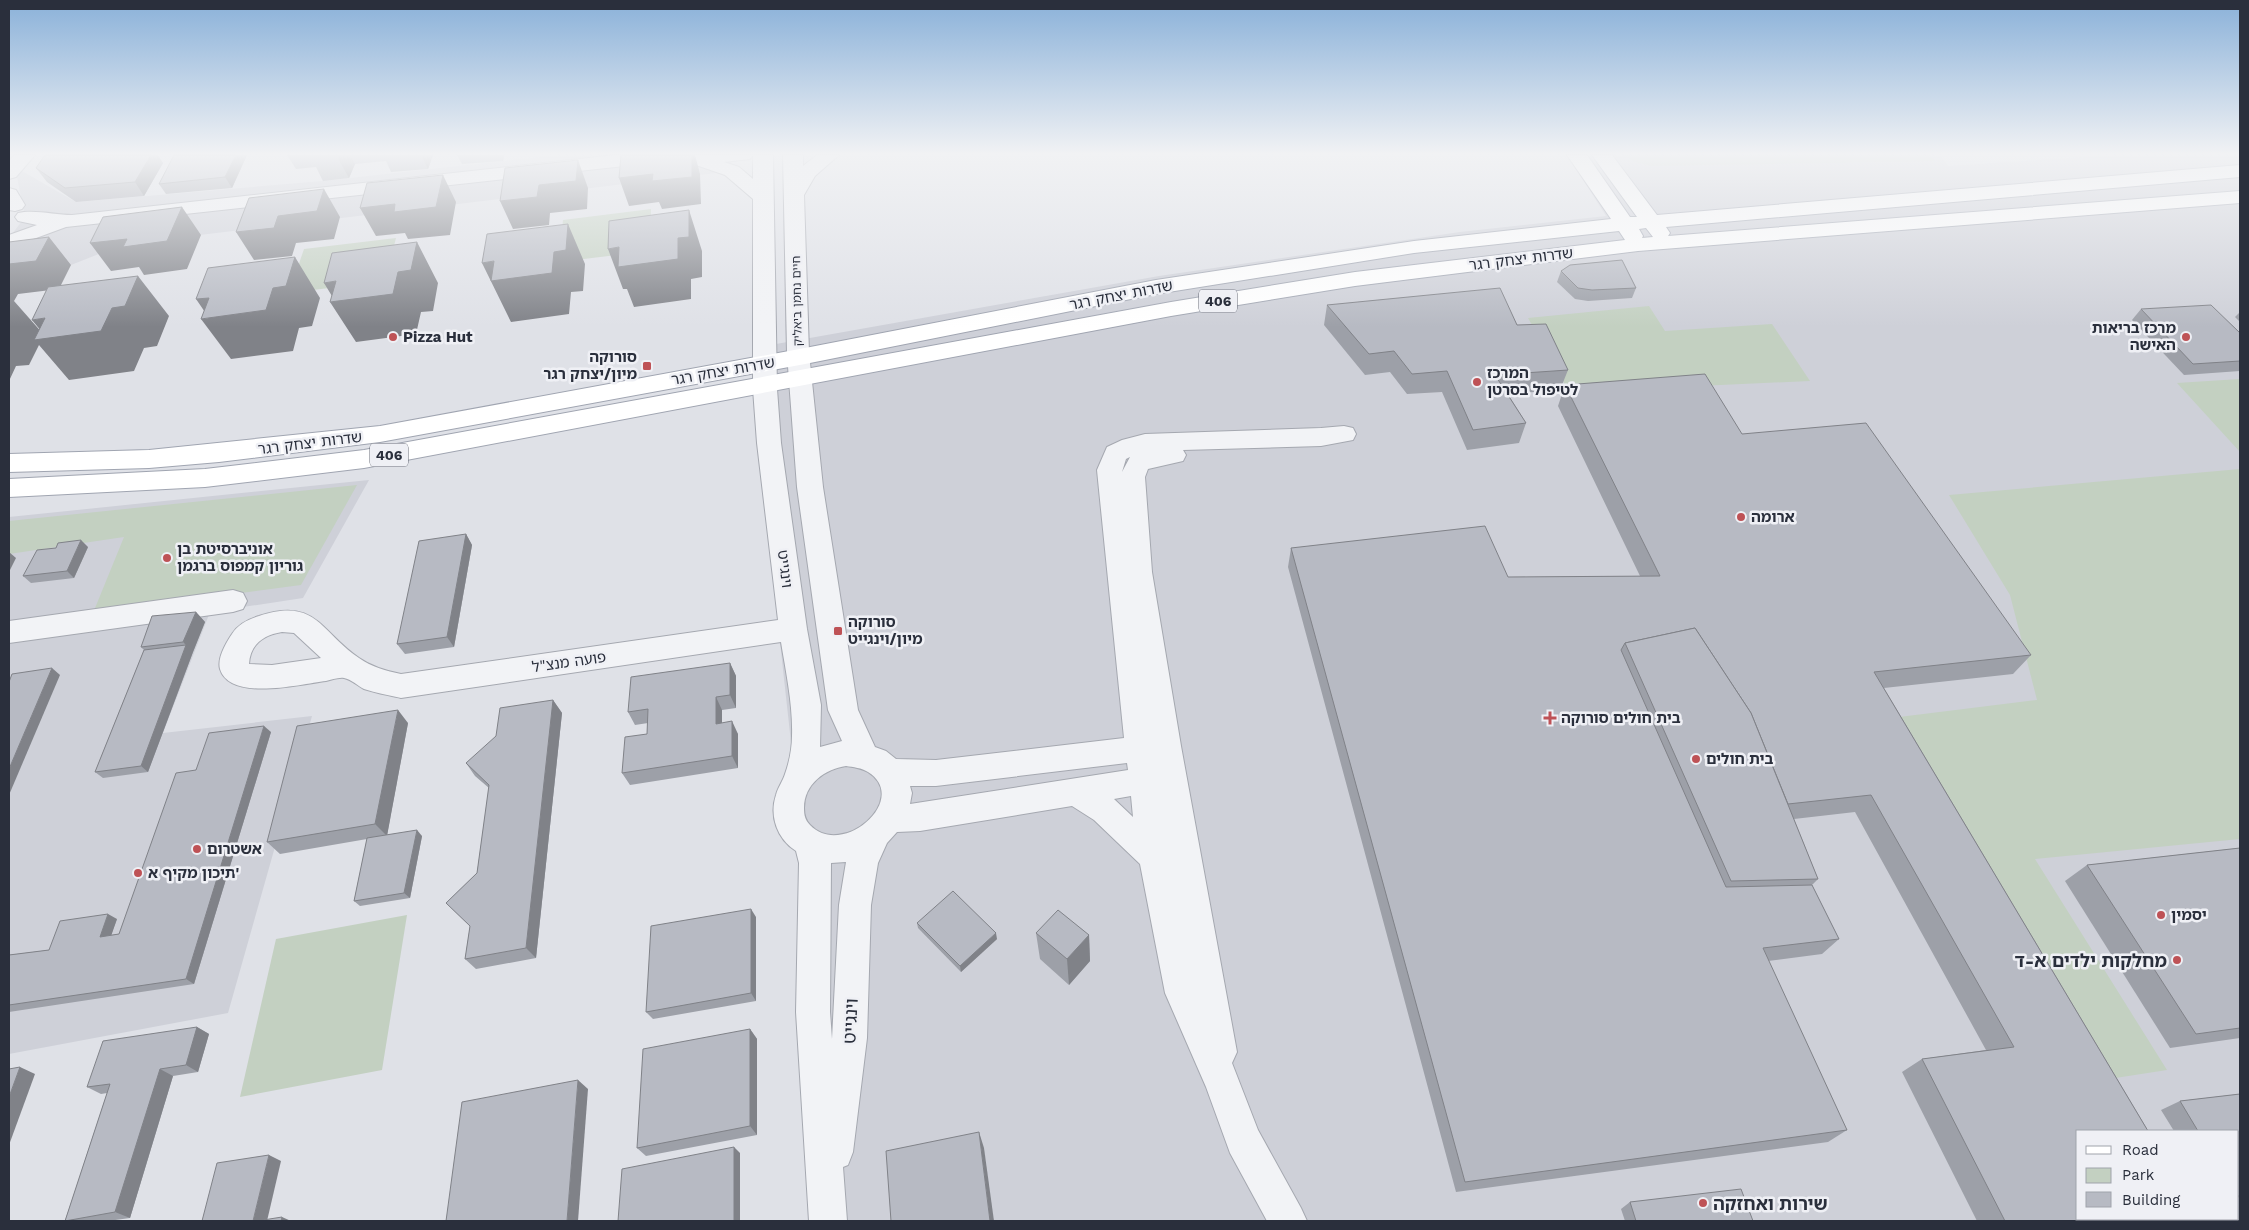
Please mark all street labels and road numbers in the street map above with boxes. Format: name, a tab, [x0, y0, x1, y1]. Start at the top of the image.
street label: שדרות יצחק רגר	[1468, 244, 1574, 274]
street label: חיים נחמן ביאליק	[789, 256, 805, 346]
street label: שדרות יצחק רגר	[1068, 276, 1174, 314]
road number: 406	[1199, 290, 1237, 312]
street label: שדרות יצחק רגר	[670, 353, 776, 389]
street label: שדרות יצחק רגר	[257, 428, 363, 458]
road number: 406	[370, 444, 408, 466]
street label: וינגייט	[774, 549, 796, 589]
street label: פועה מנצ"ל	[531, 648, 607, 676]
street label: וינגייט	[838, 998, 862, 1044]

